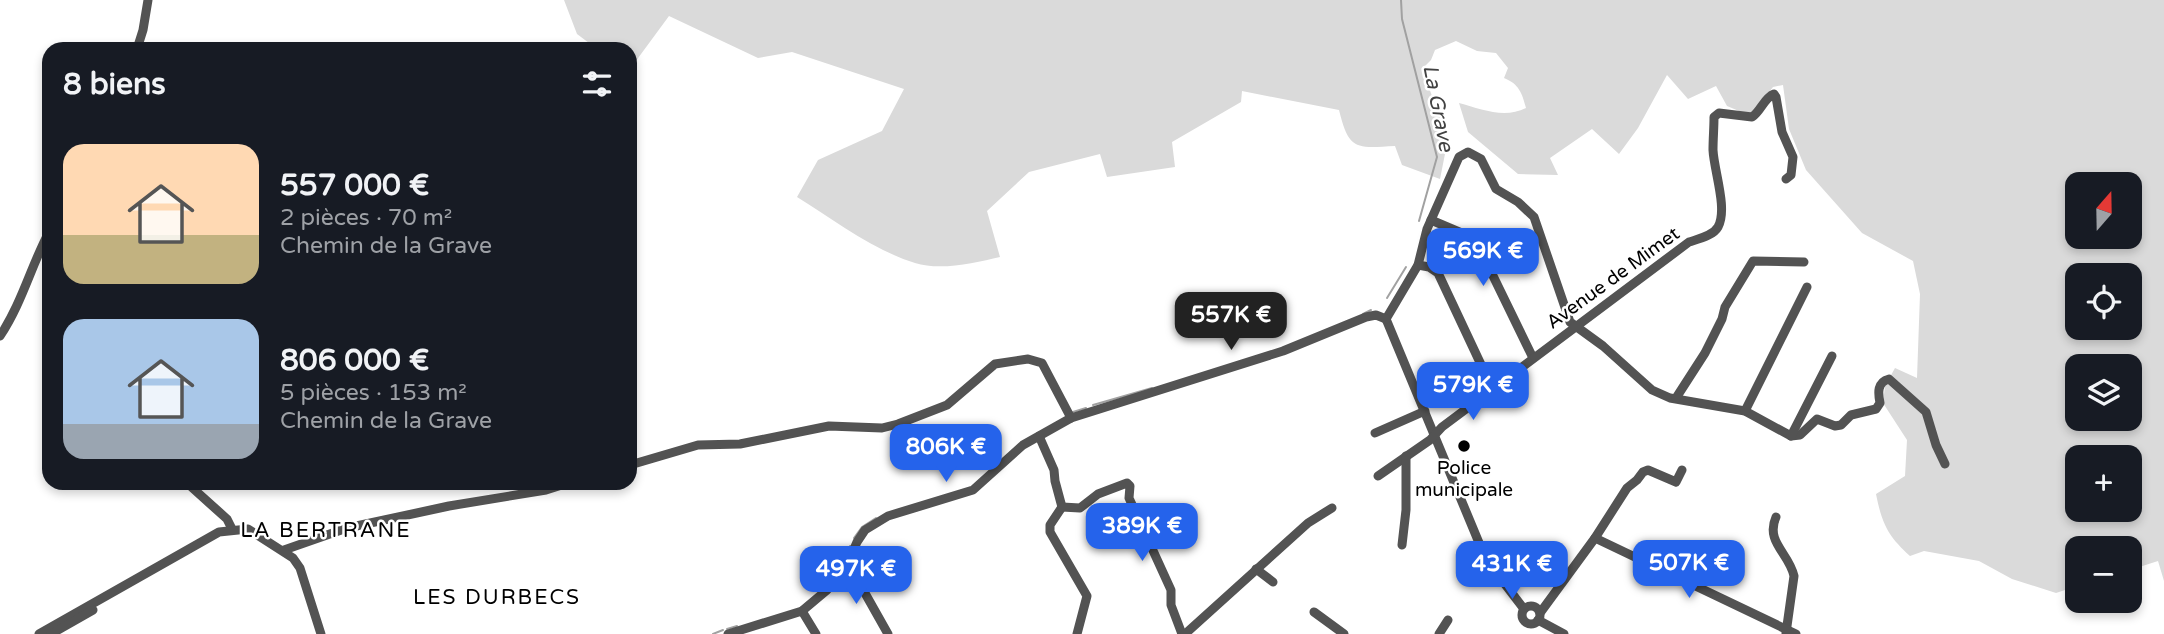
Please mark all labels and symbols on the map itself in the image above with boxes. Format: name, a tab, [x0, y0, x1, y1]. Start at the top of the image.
water label: La Grave	[1417, 63, 1459, 155]
north arrow	[2065, 172, 2142, 248]
street label: Avenue de Mimet	[1542, 222, 1684, 334]
pin: 569K €	[1426, 229, 1540, 288]
pin: 557K €	[1174, 292, 1288, 352]
pin: 579K €	[1416, 362, 1530, 422]
pin: 806K €	[889, 424, 1003, 484]
marker: Police municipale	[1456, 438, 1472, 454]
place label: Police municipale	[1415, 457, 1513, 501]
pin: 389K €	[1085, 504, 1199, 563]
district label: LA BERTRANE	[240, 518, 412, 543]
pin: 507K €	[1632, 540, 1746, 600]
pin: 431K €	[1455, 542, 1569, 601]
pin: 497K €	[799, 546, 913, 606]
district label: LES DURBECS	[413, 585, 581, 610]

